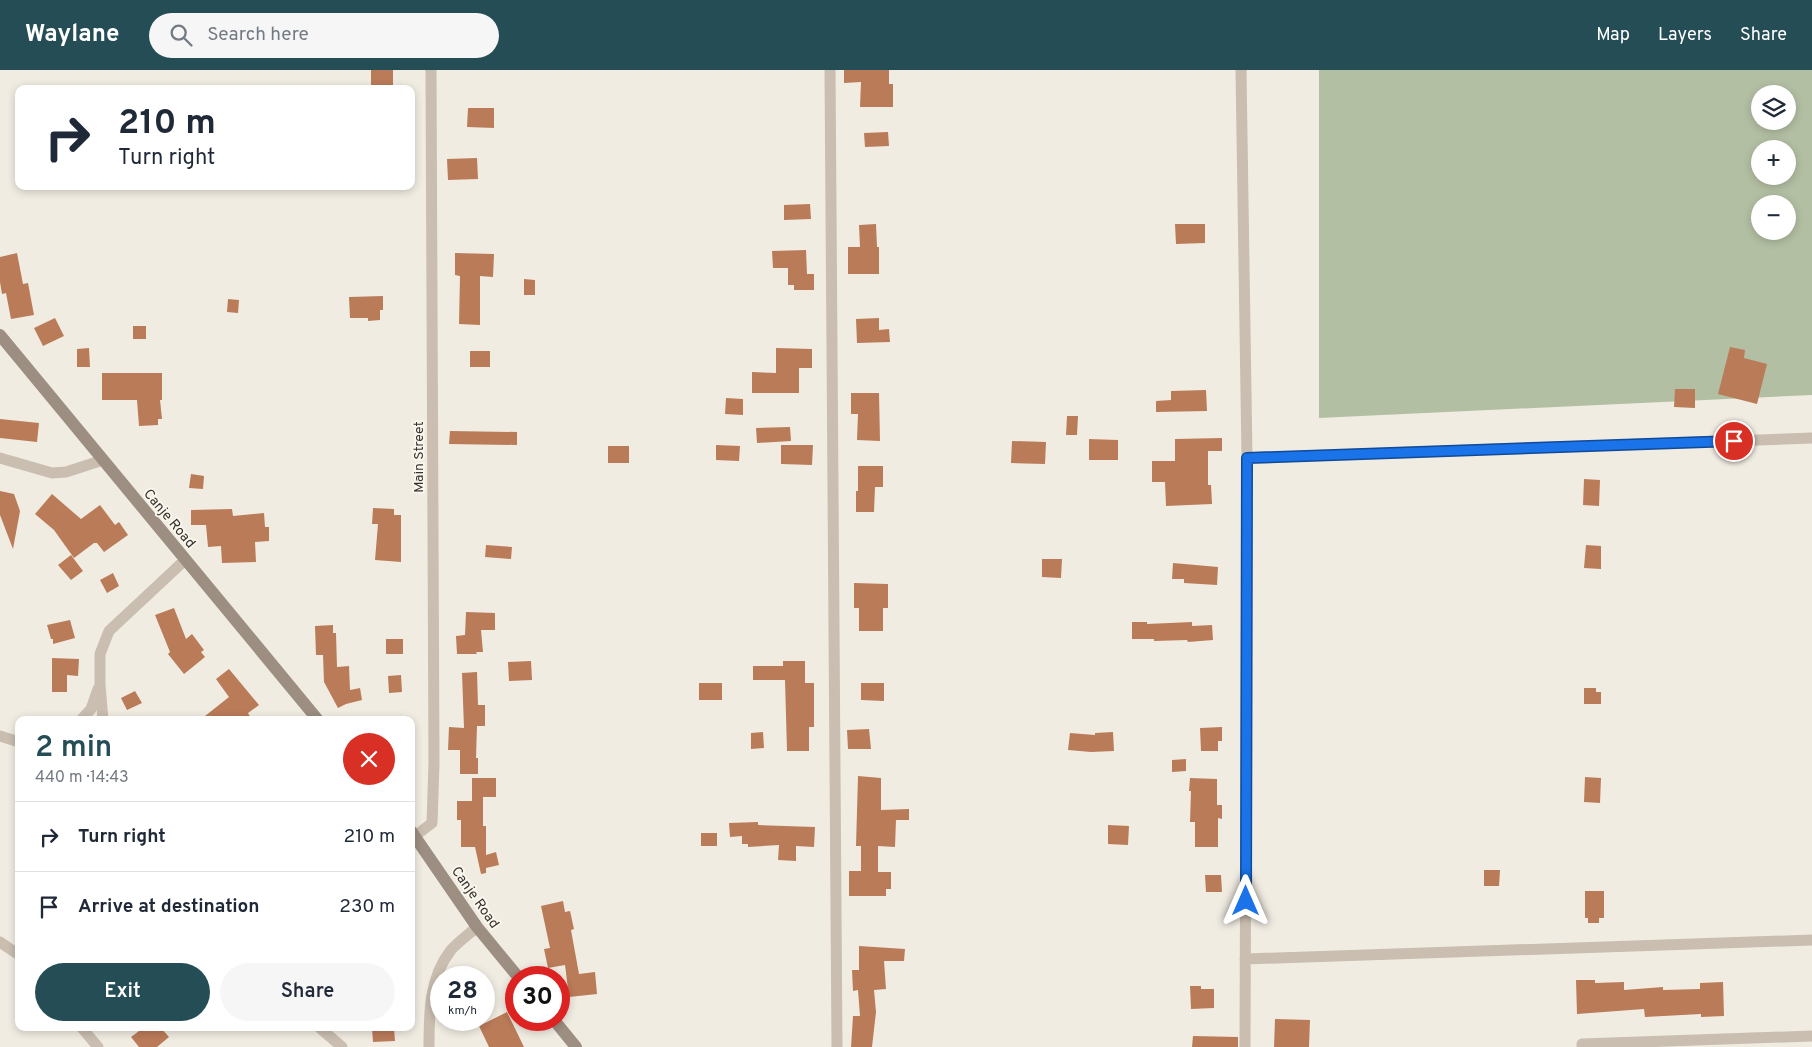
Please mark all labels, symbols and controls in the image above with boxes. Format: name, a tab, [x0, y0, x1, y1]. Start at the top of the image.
search box	[149, 13, 499, 58]
text: Waylane	[25, 20, 119, 50]
icon: search	[167, 21, 195, 49]
text: Search here	[207, 23, 309, 47]
text: Map	[1596, 24, 1630, 47]
text: Layers	[1658, 24, 1712, 47]
text: Share	[1740, 24, 1787, 47]
map controls	[1751, 85, 1796, 240]
button: layers	[1751, 85, 1796, 130]
text: 210 m	[118, 102, 216, 146]
icon: right	[35, 105, 100, 170]
button: +	[1751, 140, 1796, 185]
text: Turn right	[118, 145, 215, 172]
button: −	[1751, 195, 1796, 240]
pin	[1713, 420, 1755, 462]
street label: Main Street	[411, 421, 428, 493]
icon: arrive	[1720, 427, 1748, 455]
street label: Canje Road	[139, 486, 198, 552]
text: 2 min	[35, 730, 112, 767]
button: close	[343, 733, 395, 785]
text: 440 m · 14:43	[35, 768, 129, 788]
icon: right	[35, 823, 63, 851]
text: Turn right	[78, 825, 166, 849]
text: 210 m	[344, 825, 395, 849]
street label: Canje Road	[447, 864, 502, 932]
position arrow	[1219, 874, 1271, 926]
icon: arrive	[35, 893, 63, 921]
text: Arrive at destination	[78, 895, 259, 919]
text: 230 m	[339, 895, 395, 919]
button: Exit	[35, 963, 210, 1021]
button: Share	[220, 963, 395, 1021]
speed limit sign: 30	[505, 966, 570, 1031]
text: 28	[447, 976, 478, 1008]
text: km/h	[448, 1003, 477, 1019]

